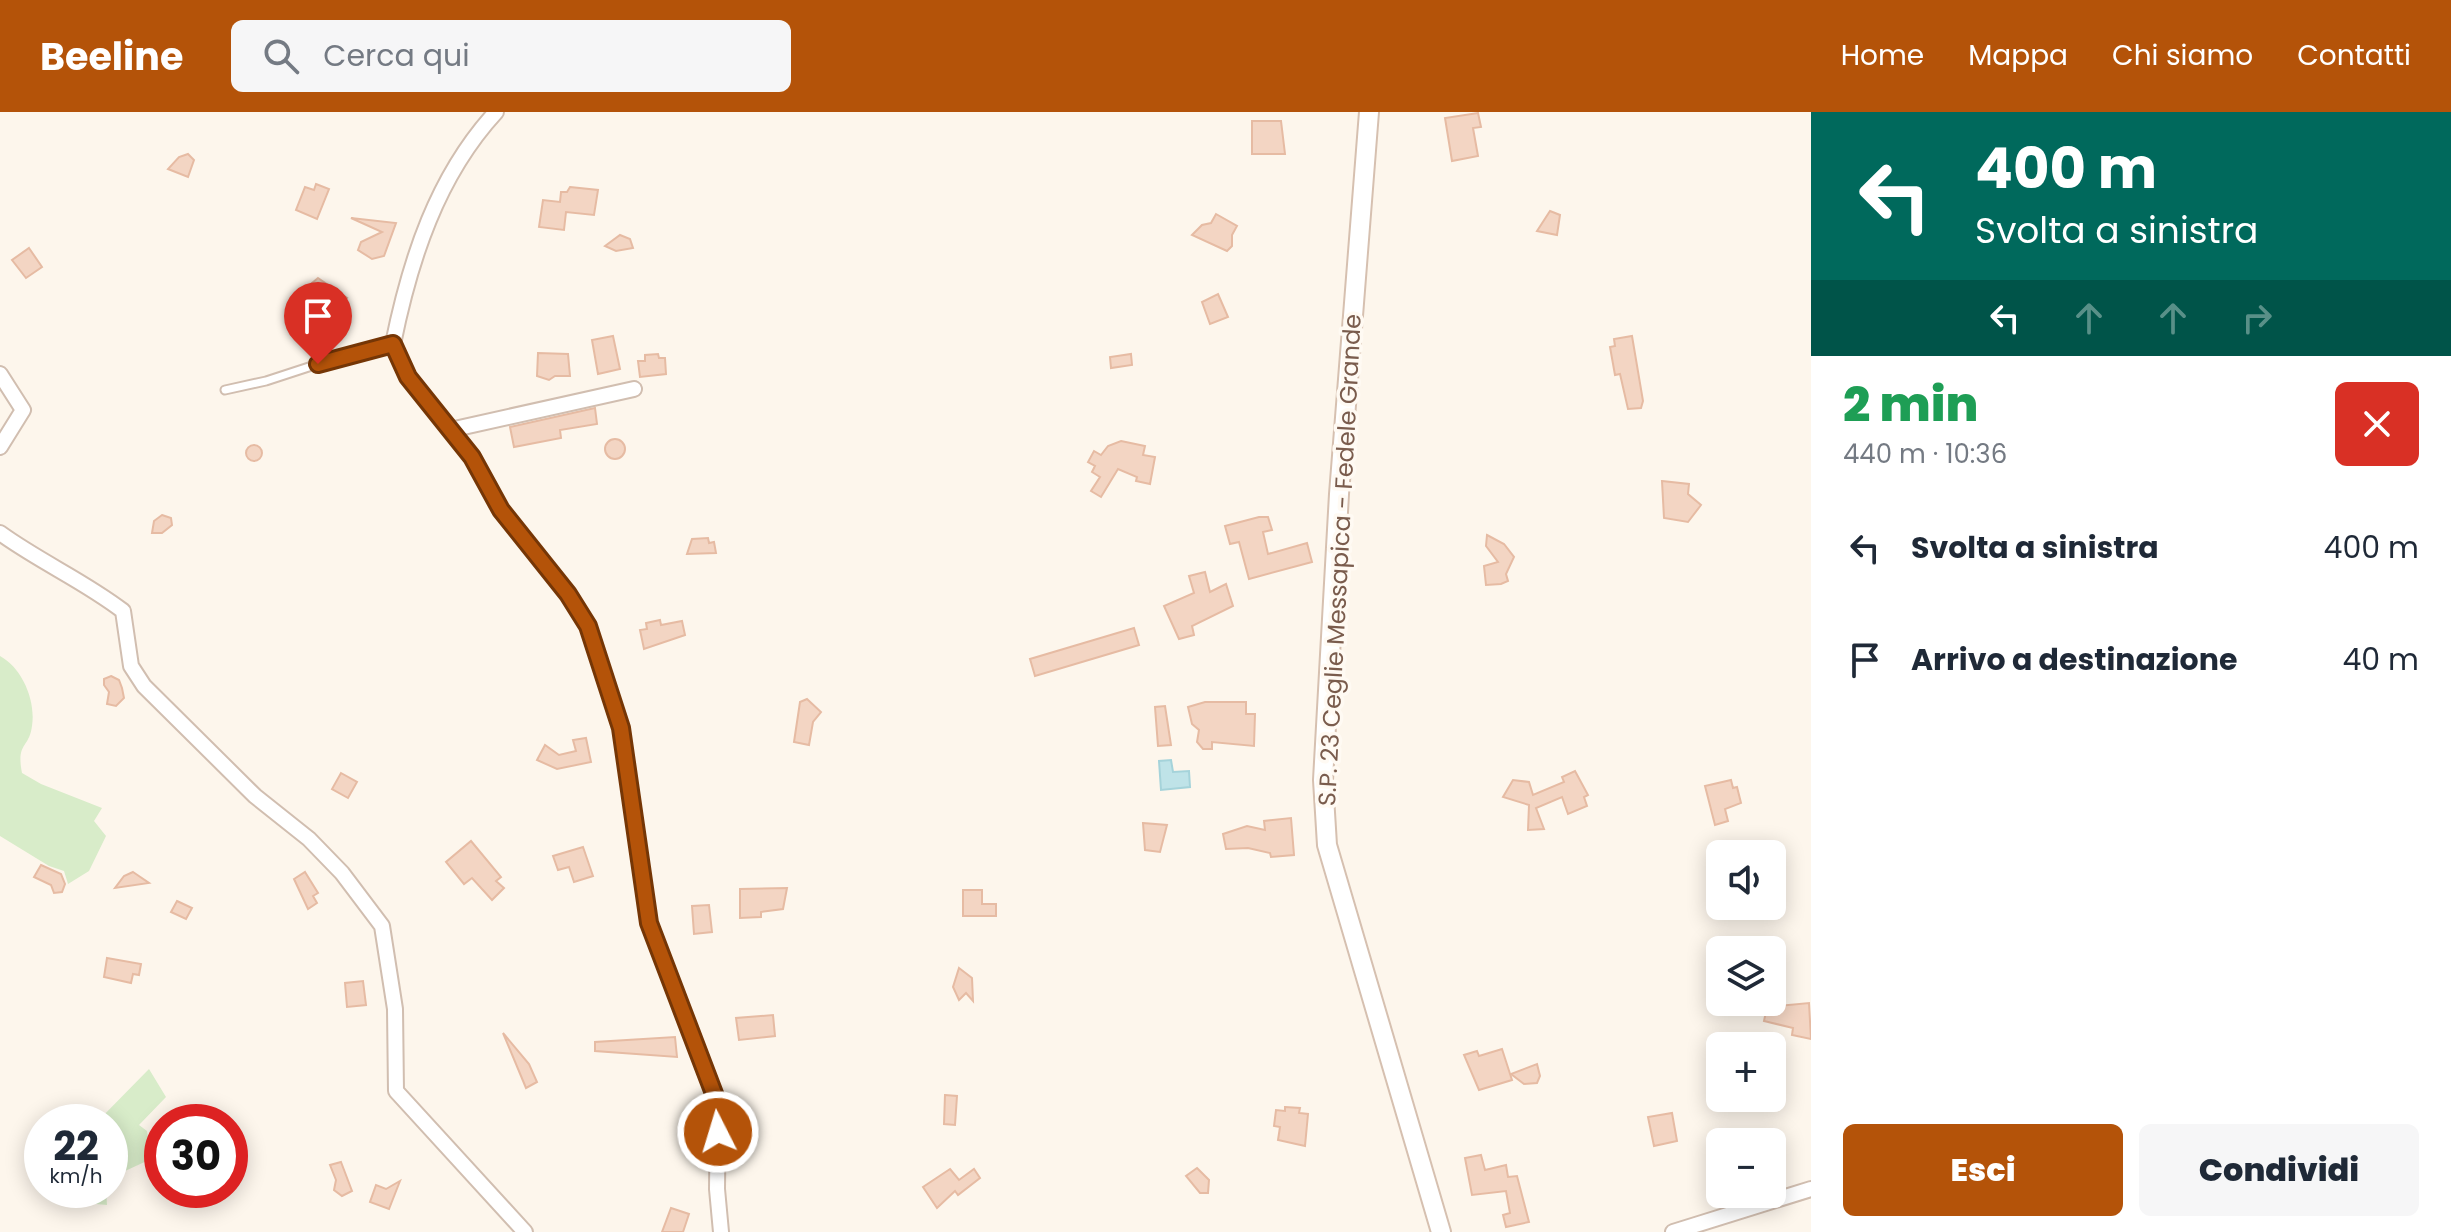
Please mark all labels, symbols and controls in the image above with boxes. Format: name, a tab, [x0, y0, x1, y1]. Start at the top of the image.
search box	[231, 20, 791, 92]
text: Beeline	[40, 30, 183, 83]
icon: search	[259, 34, 303, 78]
text: Cerca qui	[323, 34, 470, 77]
text: Home	[1841, 36, 1924, 75]
text: Mappa	[1968, 36, 2068, 75]
text: Chi siamo	[2112, 36, 2253, 75]
text: Contatti	[2297, 36, 2411, 75]
text: 400 m	[1975, 129, 2157, 208]
icon: left	[1843, 144, 1947, 248]
text: Svolta a sinistra	[1975, 205, 2258, 256]
pin	[284, 282, 352, 364]
icon: arrive	[296, 294, 340, 338]
icon: left	[1983, 296, 2027, 340]
icon: ahead	[2067, 296, 2111, 340]
icon: ahead	[2151, 296, 2195, 340]
icon: right	[2235, 296, 2279, 340]
street label: S.P. 23 Ceglie Messapica - Fedele Grande	[1310, 313, 1369, 807]
text: 2 min	[1843, 371, 1978, 438]
button: close	[2335, 382, 2419, 466]
text: 440 m · 10:36	[1843, 436, 2007, 472]
icon: left	[1843, 526, 1887, 570]
text: Svolta a sinistra	[1911, 526, 2159, 569]
text: 400 m	[2324, 526, 2419, 569]
icon: arrive	[1843, 638, 1887, 682]
text: Arrivo a destinazione	[1911, 638, 2237, 681]
text: 40 m	[2342, 638, 2419, 681]
map controls	[1706, 840, 1786, 1208]
button: sound	[1706, 840, 1786, 920]
button: layers	[1706, 936, 1786, 1016]
button: +	[1706, 1032, 1786, 1112]
position arrow	[676, 1090, 760, 1174]
speed limit sign: 30	[144, 1104, 248, 1208]
text: 22	[53, 1118, 99, 1174]
button: Esci	[1843, 1124, 2123, 1216]
button: Condividi	[2139, 1124, 2419, 1216]
button: −	[1706, 1128, 1786, 1208]
text: km/h	[49, 1162, 103, 1190]

